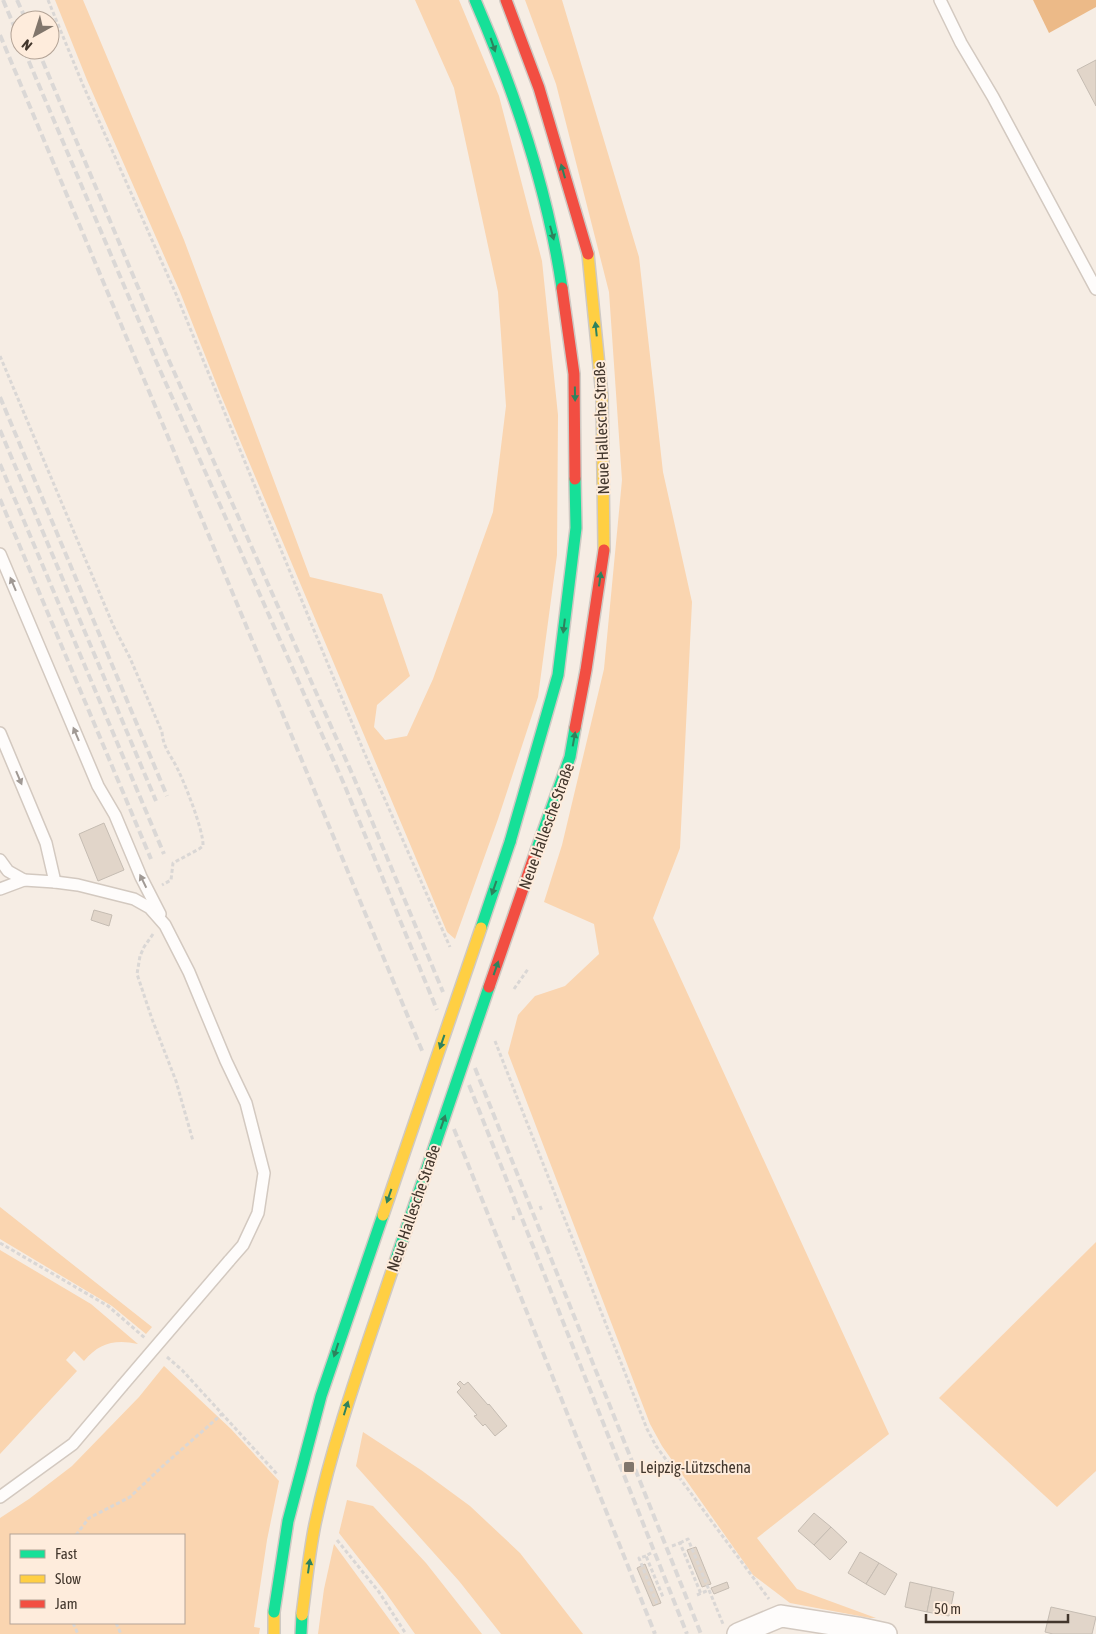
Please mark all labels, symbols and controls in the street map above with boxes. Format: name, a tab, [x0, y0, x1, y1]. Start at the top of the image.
north arrow	[10, 10, 60, 60]
text: N	[19, 36, 35, 54]
one-way arrow	[490, 38, 498, 53]
one-way arrow	[559, 163, 567, 178]
one-way arrow	[548, 226, 556, 241]
one-way arrow	[591, 321, 599, 337]
street label: Neue Hallesche Straße	[590, 361, 612, 495]
one-way arrow	[571, 386, 579, 402]
one-way arrow	[596, 570, 604, 586]
one-way arrow	[8, 577, 16, 591]
one-way arrow	[560, 618, 568, 634]
one-way arrow	[71, 727, 79, 741]
one-way arrow	[570, 731, 578, 747]
street label: Neue Hallesche Straße	[515, 760, 577, 892]
one-way arrow	[15, 771, 23, 786]
one-way arrow	[139, 874, 147, 888]
one-way arrow	[490, 881, 498, 896]
one-way arrow	[492, 960, 500, 975]
one-way arrow	[437, 1035, 445, 1050]
one-way arrow	[439, 1114, 447, 1129]
street label: Neue Hallesche Straße	[383, 1142, 443, 1274]
one-way arrow	[385, 1189, 393, 1204]
one-way arrow	[332, 1342, 339, 1357]
one-way arrow	[342, 1401, 350, 1416]
place label: Leipzig-Lützschena	[640, 1458, 751, 1477]
marker: Leipzig-Lützschena	[622, 1460, 636, 1474]
legend	[10, 1534, 185, 1624]
text: Fast	[55, 1545, 77, 1562]
one-way arrow	[305, 1558, 313, 1574]
text: Slow	[55, 1570, 81, 1587]
scale bar	[926, 1592, 1068, 1624]
text: Jam	[55, 1595, 78, 1612]
text: 50 m	[934, 1600, 961, 1617]

